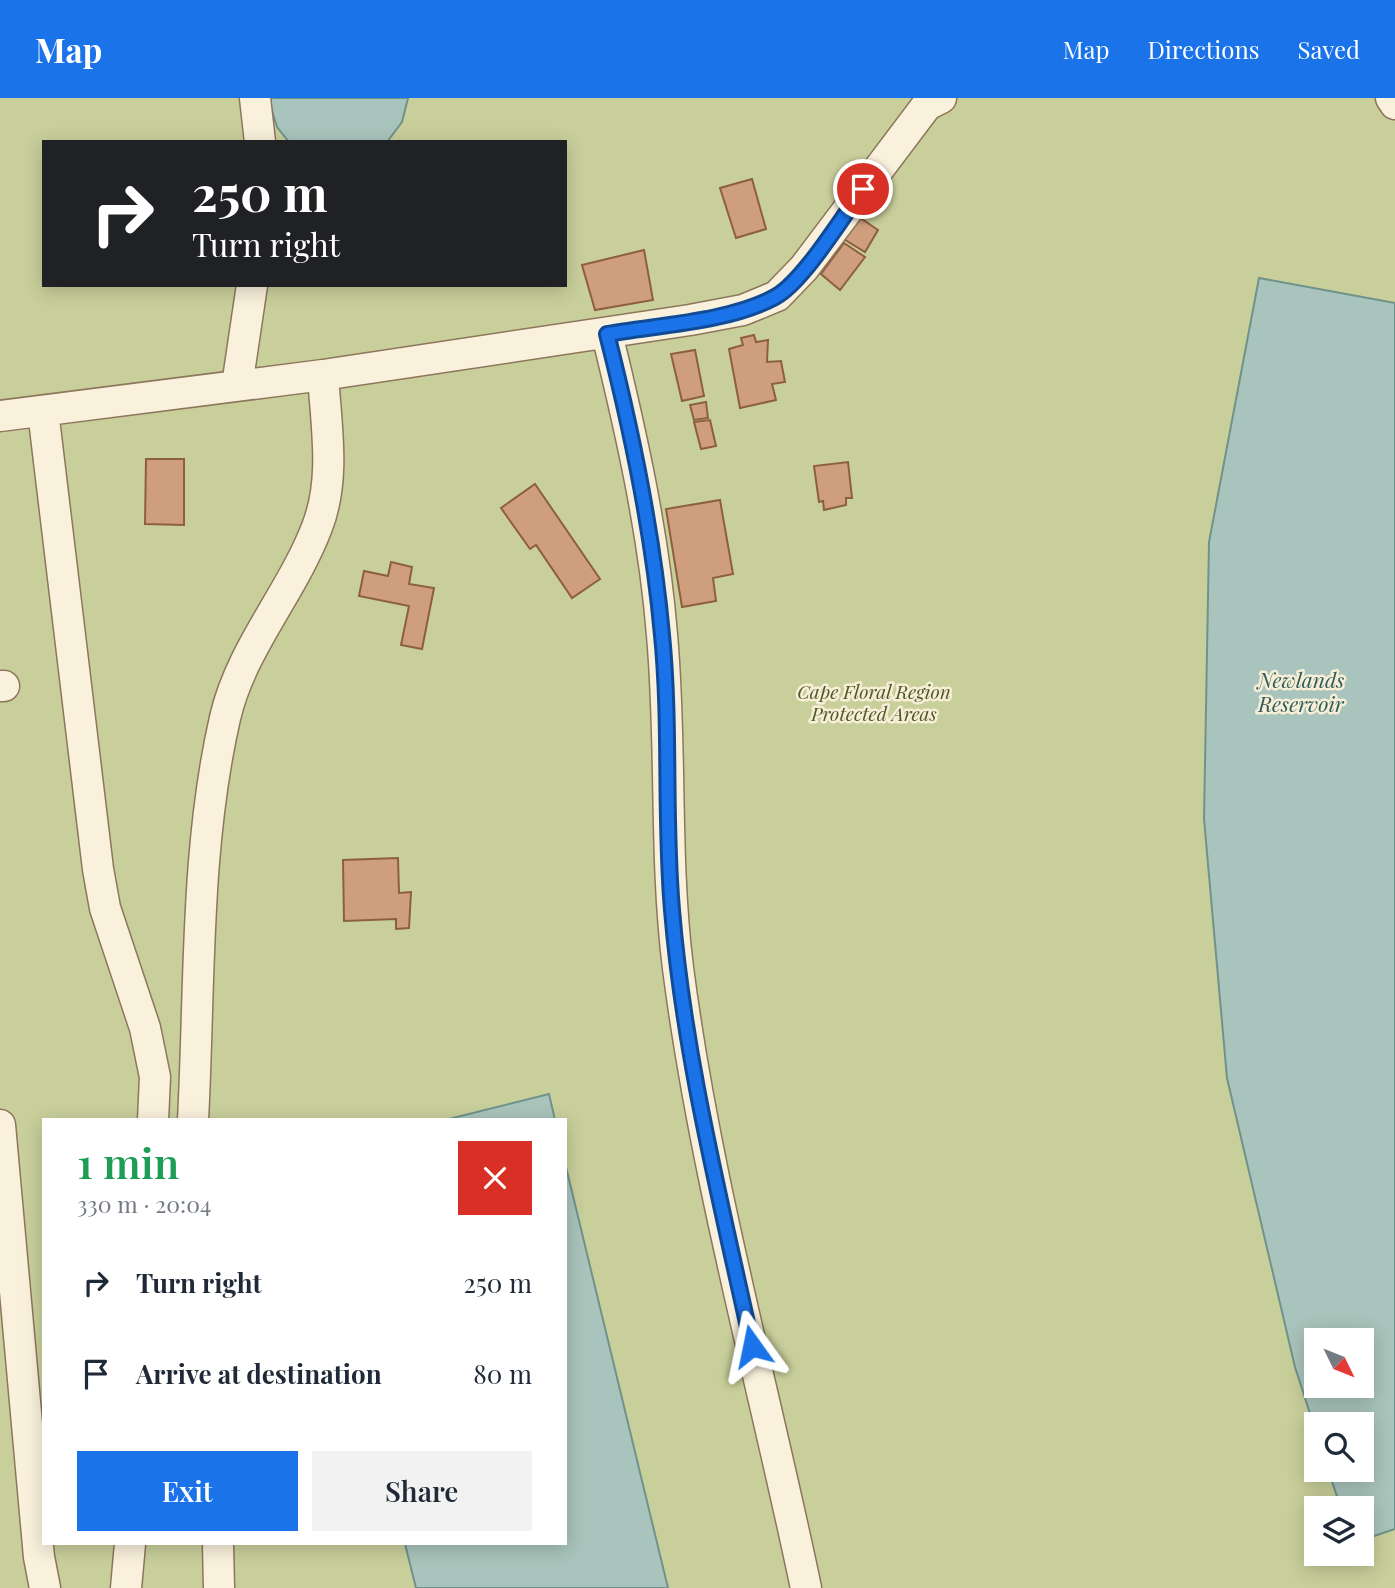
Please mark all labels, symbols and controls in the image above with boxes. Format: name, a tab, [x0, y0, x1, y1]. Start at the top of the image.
text: Map	[35, 27, 102, 71]
text: Map	[1063, 33, 1109, 65]
text: Directions	[1147, 33, 1260, 65]
text: Saved	[1298, 33, 1360, 65]
text: 250 m	[192, 159, 328, 224]
pin	[833, 159, 893, 219]
icon: right	[77, 168, 168, 259]
icon: arrive	[844, 170, 882, 208]
text: Turn right	[192, 222, 340, 265]
water label: Newlands Reservoir	[1256, 665, 1345, 717]
park label: Cape Floral Region Protected Areas	[797, 678, 951, 726]
text: 1 min	[77, 1134, 179, 1190]
button: close	[458, 1141, 532, 1215]
text: 330 m · 20:04	[77, 1188, 211, 1219]
icon: right	[77, 1264, 115, 1302]
text: Turn right	[136, 1265, 262, 1300]
text: 250 m	[464, 1265, 532, 1300]
position arrow	[715, 1309, 789, 1383]
north arrow	[1304, 1328, 1374, 1398]
map controls	[1304, 1328, 1374, 1566]
icon: arrive	[77, 1355, 115, 1393]
text: Arrive at destination	[136, 1356, 382, 1391]
text: 80 m	[473, 1356, 532, 1391]
button: search	[1304, 1412, 1374, 1482]
button: Exit	[77, 1451, 298, 1531]
button: Share	[312, 1451, 532, 1531]
button: layers	[1304, 1496, 1374, 1566]

